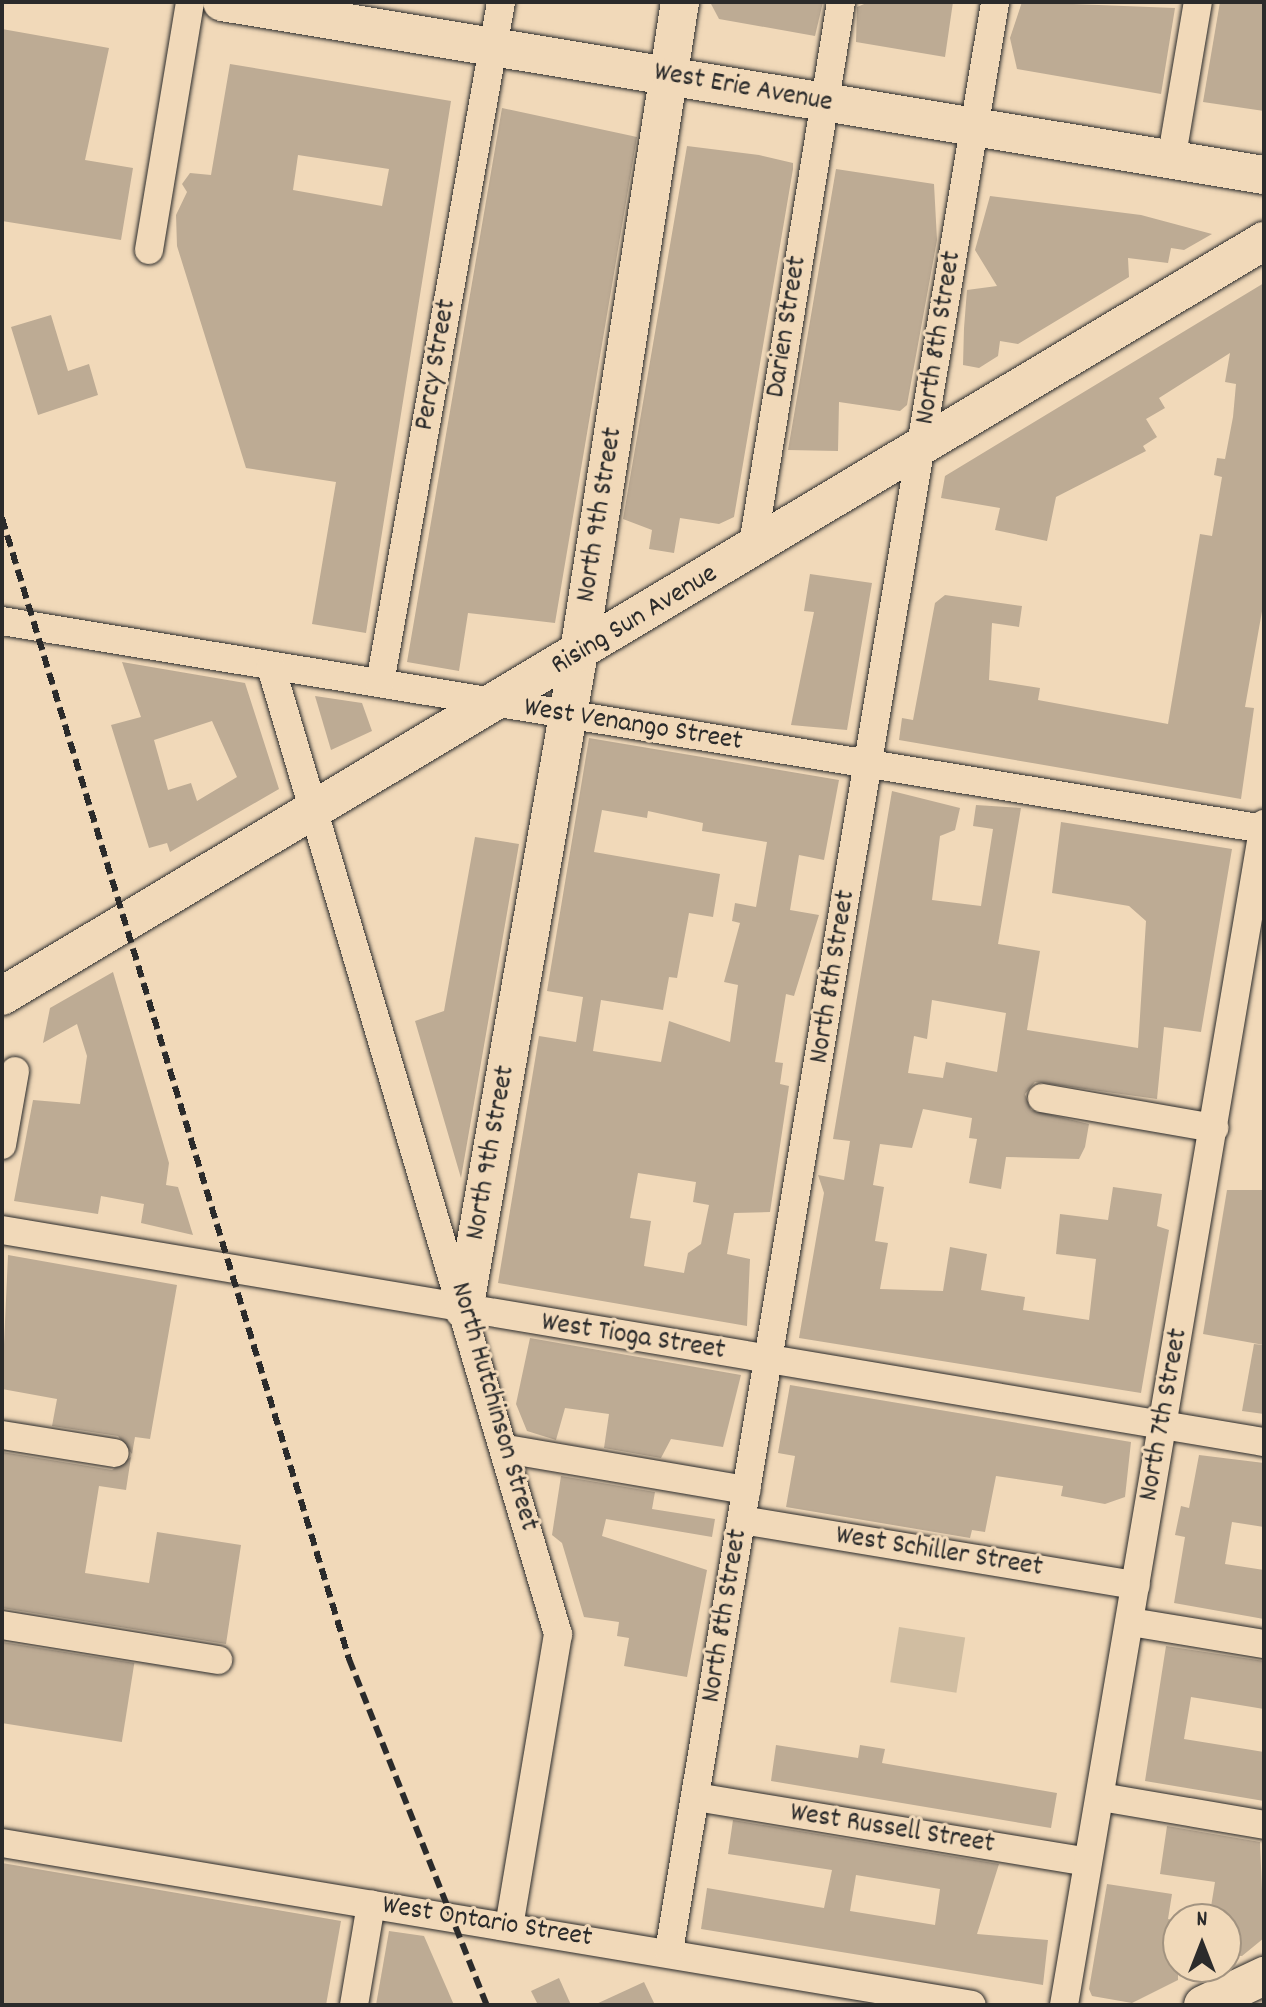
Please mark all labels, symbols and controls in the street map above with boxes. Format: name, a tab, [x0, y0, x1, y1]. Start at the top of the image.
street label: West Erie Avenue	[651, 57, 835, 121]
street label: North 8th Street	[910, 249, 970, 427]
street label: Darien Street	[760, 254, 816, 400]
street label: Percy Street	[409, 297, 465, 433]
street label: North 9th Street	[571, 425, 631, 605]
street label: Rising Sun Avenue	[546, 558, 724, 684]
street label: West Venango Street	[521, 692, 745, 760]
street label: North 8th Street	[804, 888, 864, 1066]
street label: North 9th Street	[460, 1063, 524, 1243]
street label: North Hutchinson Street	[441, 1279, 545, 1535]
street label: West Tioga Street	[539, 1307, 727, 1369]
street label: North 7th Street	[1133, 1326, 1197, 1504]
street label: West Schiller Street	[833, 1520, 1045, 1586]
street label: North 8th Street	[696, 1527, 756, 1705]
street label: West Russell Street	[787, 1797, 997, 1863]
street label: West Ontario Street	[380, 1890, 594, 1956]
north arrow	[1162, 1903, 1242, 1983]
text: N	[1197, 1905, 1207, 1936]

